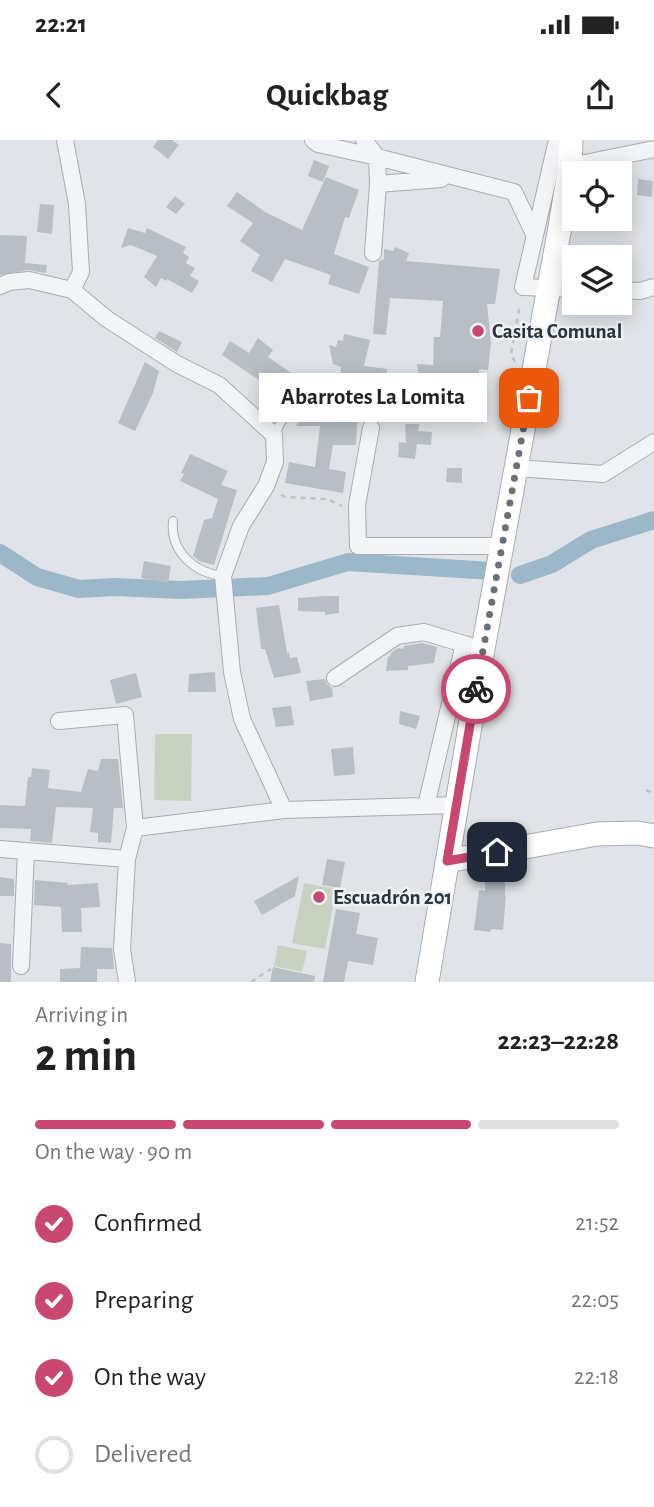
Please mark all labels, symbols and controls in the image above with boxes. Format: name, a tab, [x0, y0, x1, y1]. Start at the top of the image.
text: 22:21	[35, 11, 87, 37]
icon: back	[35, 76, 73, 114]
icon: share	[581, 76, 619, 114]
text: Quickbag	[266, 79, 388, 111]
map controls	[562, 161, 632, 315]
button: locate	[562, 161, 632, 231]
button: layers	[562, 245, 632, 315]
place label: Casita Comunal	[492, 321, 622, 342]
marker: Casita Comunal	[470, 323, 486, 339]
pin	[499, 368, 559, 428]
callout: Abarrotes La Lomita	[260, 373, 487, 422]
icon: bag	[510, 379, 548, 417]
text: Abarrotes La Lomita	[281, 386, 465, 409]
courier	[441, 654, 511, 724]
icon: bike	[457, 670, 495, 708]
pin	[467, 822, 527, 882]
icon: home	[478, 833, 516, 871]
place label: Escuadrón 201	[333, 887, 452, 908]
marker: Escuadrón 201	[311, 889, 327, 905]
text: Arriving in	[35, 1004, 128, 1027]
text: 22:23–22:28	[498, 1028, 619, 1054]
text: 2 min	[35, 1033, 137, 1079]
text: On the way · 90 m	[35, 1141, 192, 1164]
icon: check	[35, 1205, 73, 1243]
text: Confirmed	[94, 1210, 202, 1236]
text: 21:52	[575, 1212, 619, 1235]
icon: check	[35, 1282, 73, 1320]
text: Preparing	[94, 1287, 193, 1313]
text: 22:05	[571, 1289, 619, 1312]
icon: check	[35, 1359, 73, 1397]
text: On the way	[94, 1364, 206, 1390]
text: 22:18	[574, 1366, 619, 1389]
text: Delivered	[94, 1441, 192, 1467]

